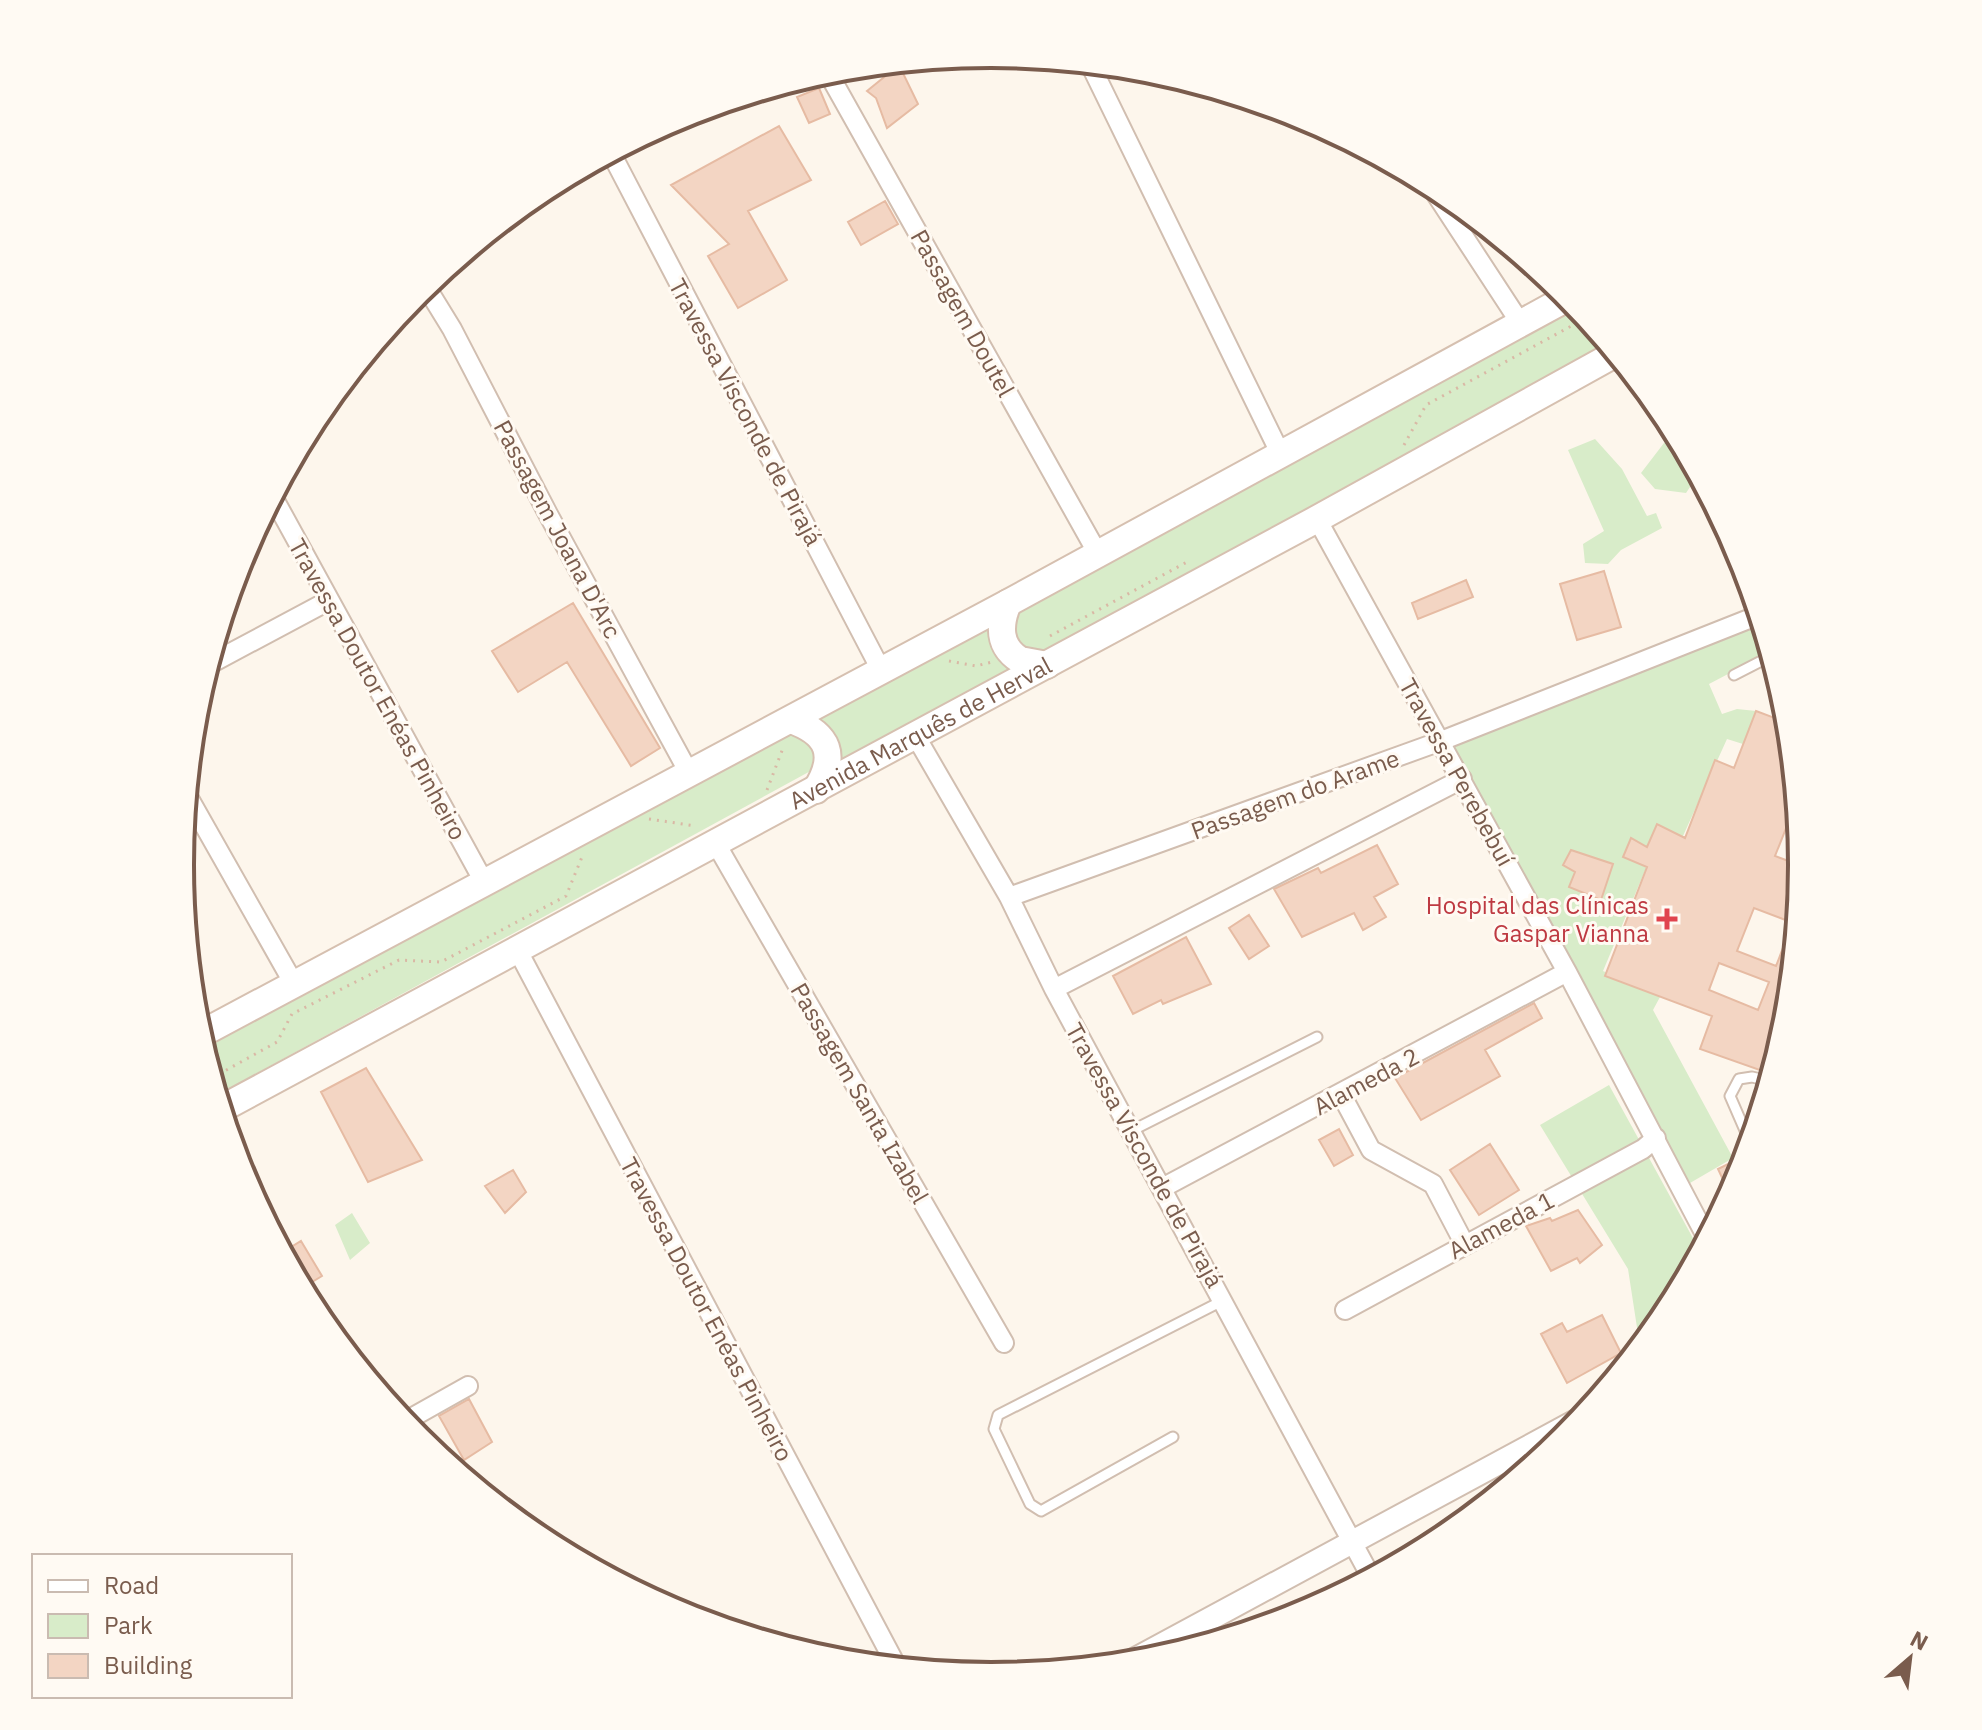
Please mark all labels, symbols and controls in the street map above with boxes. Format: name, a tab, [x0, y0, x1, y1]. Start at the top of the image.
street label: Passagem Doutel	[904, 224, 1022, 402]
street label: Travessa Visconde de Pirajá	[662, 273, 830, 551]
street label: Passagem Joana D'Arc	[487, 414, 629, 644]
street label: Travessa Doutor Enéas Pinheiro	[282, 533, 474, 845]
street label: Avenida Marquês de Herval	[783, 649, 1057, 816]
street label: Travessa Perebebuí	[1392, 672, 1522, 872]
street label: Passagem do Arame	[1186, 741, 1404, 847]
place label: Hospital das Clínicas Gaspar Vianna	[1426, 889, 1649, 949]
marker: Hospital das Clínicas Gaspar Vianna	[1656, 908, 1678, 930]
street label: Passagem Santa Izabel	[784, 977, 936, 1209]
street label: Travessa Visconde de Pirajá	[1059, 1017, 1231, 1293]
street label: Alameda 2	[1307, 1040, 1425, 1122]
street label: Travessa Doutor Enéas Pinheiro	[613, 1151, 801, 1467]
street label: Alameda 1	[1442, 1184, 1560, 1266]
legend	[32, 1554, 292, 1698]
text: Road	[104, 1569, 159, 1601]
text: Park	[104, 1609, 153, 1641]
north arrow	[1870, 1618, 1950, 1698]
text: N	[1906, 1623, 1933, 1656]
text: Building	[104, 1649, 192, 1681]

